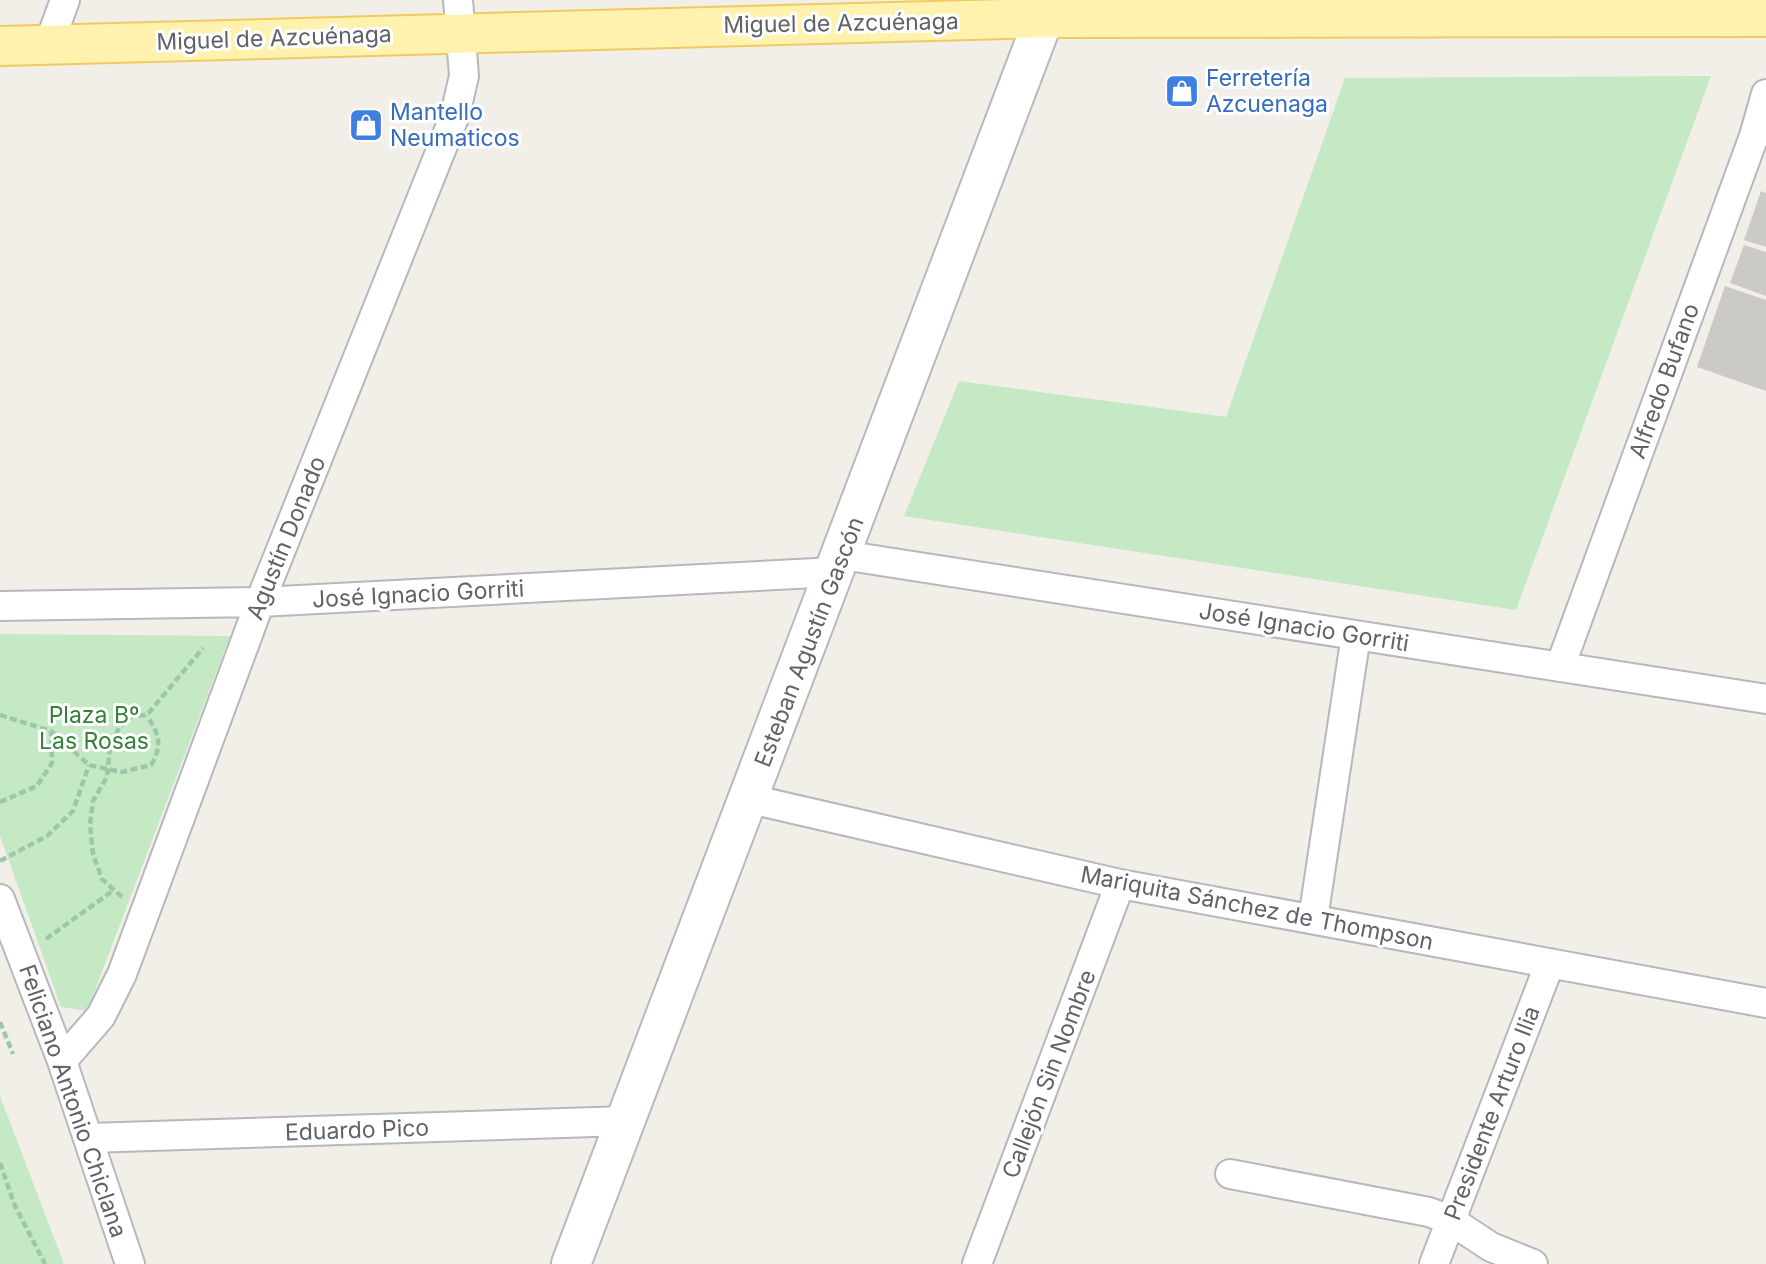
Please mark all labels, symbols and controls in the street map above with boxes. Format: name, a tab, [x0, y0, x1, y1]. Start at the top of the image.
street label: Miguel de Azcuénaga	[723, 7, 959, 39]
street label: Miguel de Azcuénaga	[156, 20, 392, 56]
place label: Ferretería Azcuenaga	[1206, 64, 1328, 118]
shop icon: Ferretería Azcuenaga	[1163, 72, 1201, 110]
place label: Mantello Neumaticos	[390, 98, 520, 152]
shop icon: Mantello Neumaticos	[347, 106, 385, 144]
street label: Alfredo Bufano	[1623, 300, 1705, 462]
street label: Agustín Donado	[240, 452, 332, 624]
street label: Esteban Agustín Gascón	[748, 513, 870, 771]
street label: José Ignacio Gorriti	[311, 574, 525, 614]
street label: José Ignacio Gorriti	[1197, 597, 1411, 657]
park label: Plaza Bº Las Rosas	[39, 701, 149, 755]
street label: Mariquita Sánchez de Thompson	[1078, 860, 1436, 956]
street label: Feliciano Antonio Chiclana	[13, 961, 133, 1241]
street label: Callejón Sin Nombre	[996, 966, 1102, 1182]
street label: Presidente Arturo Ilia	[1438, 1002, 1546, 1224]
street label: Eduardo Pico	[284, 1113, 430, 1147]

